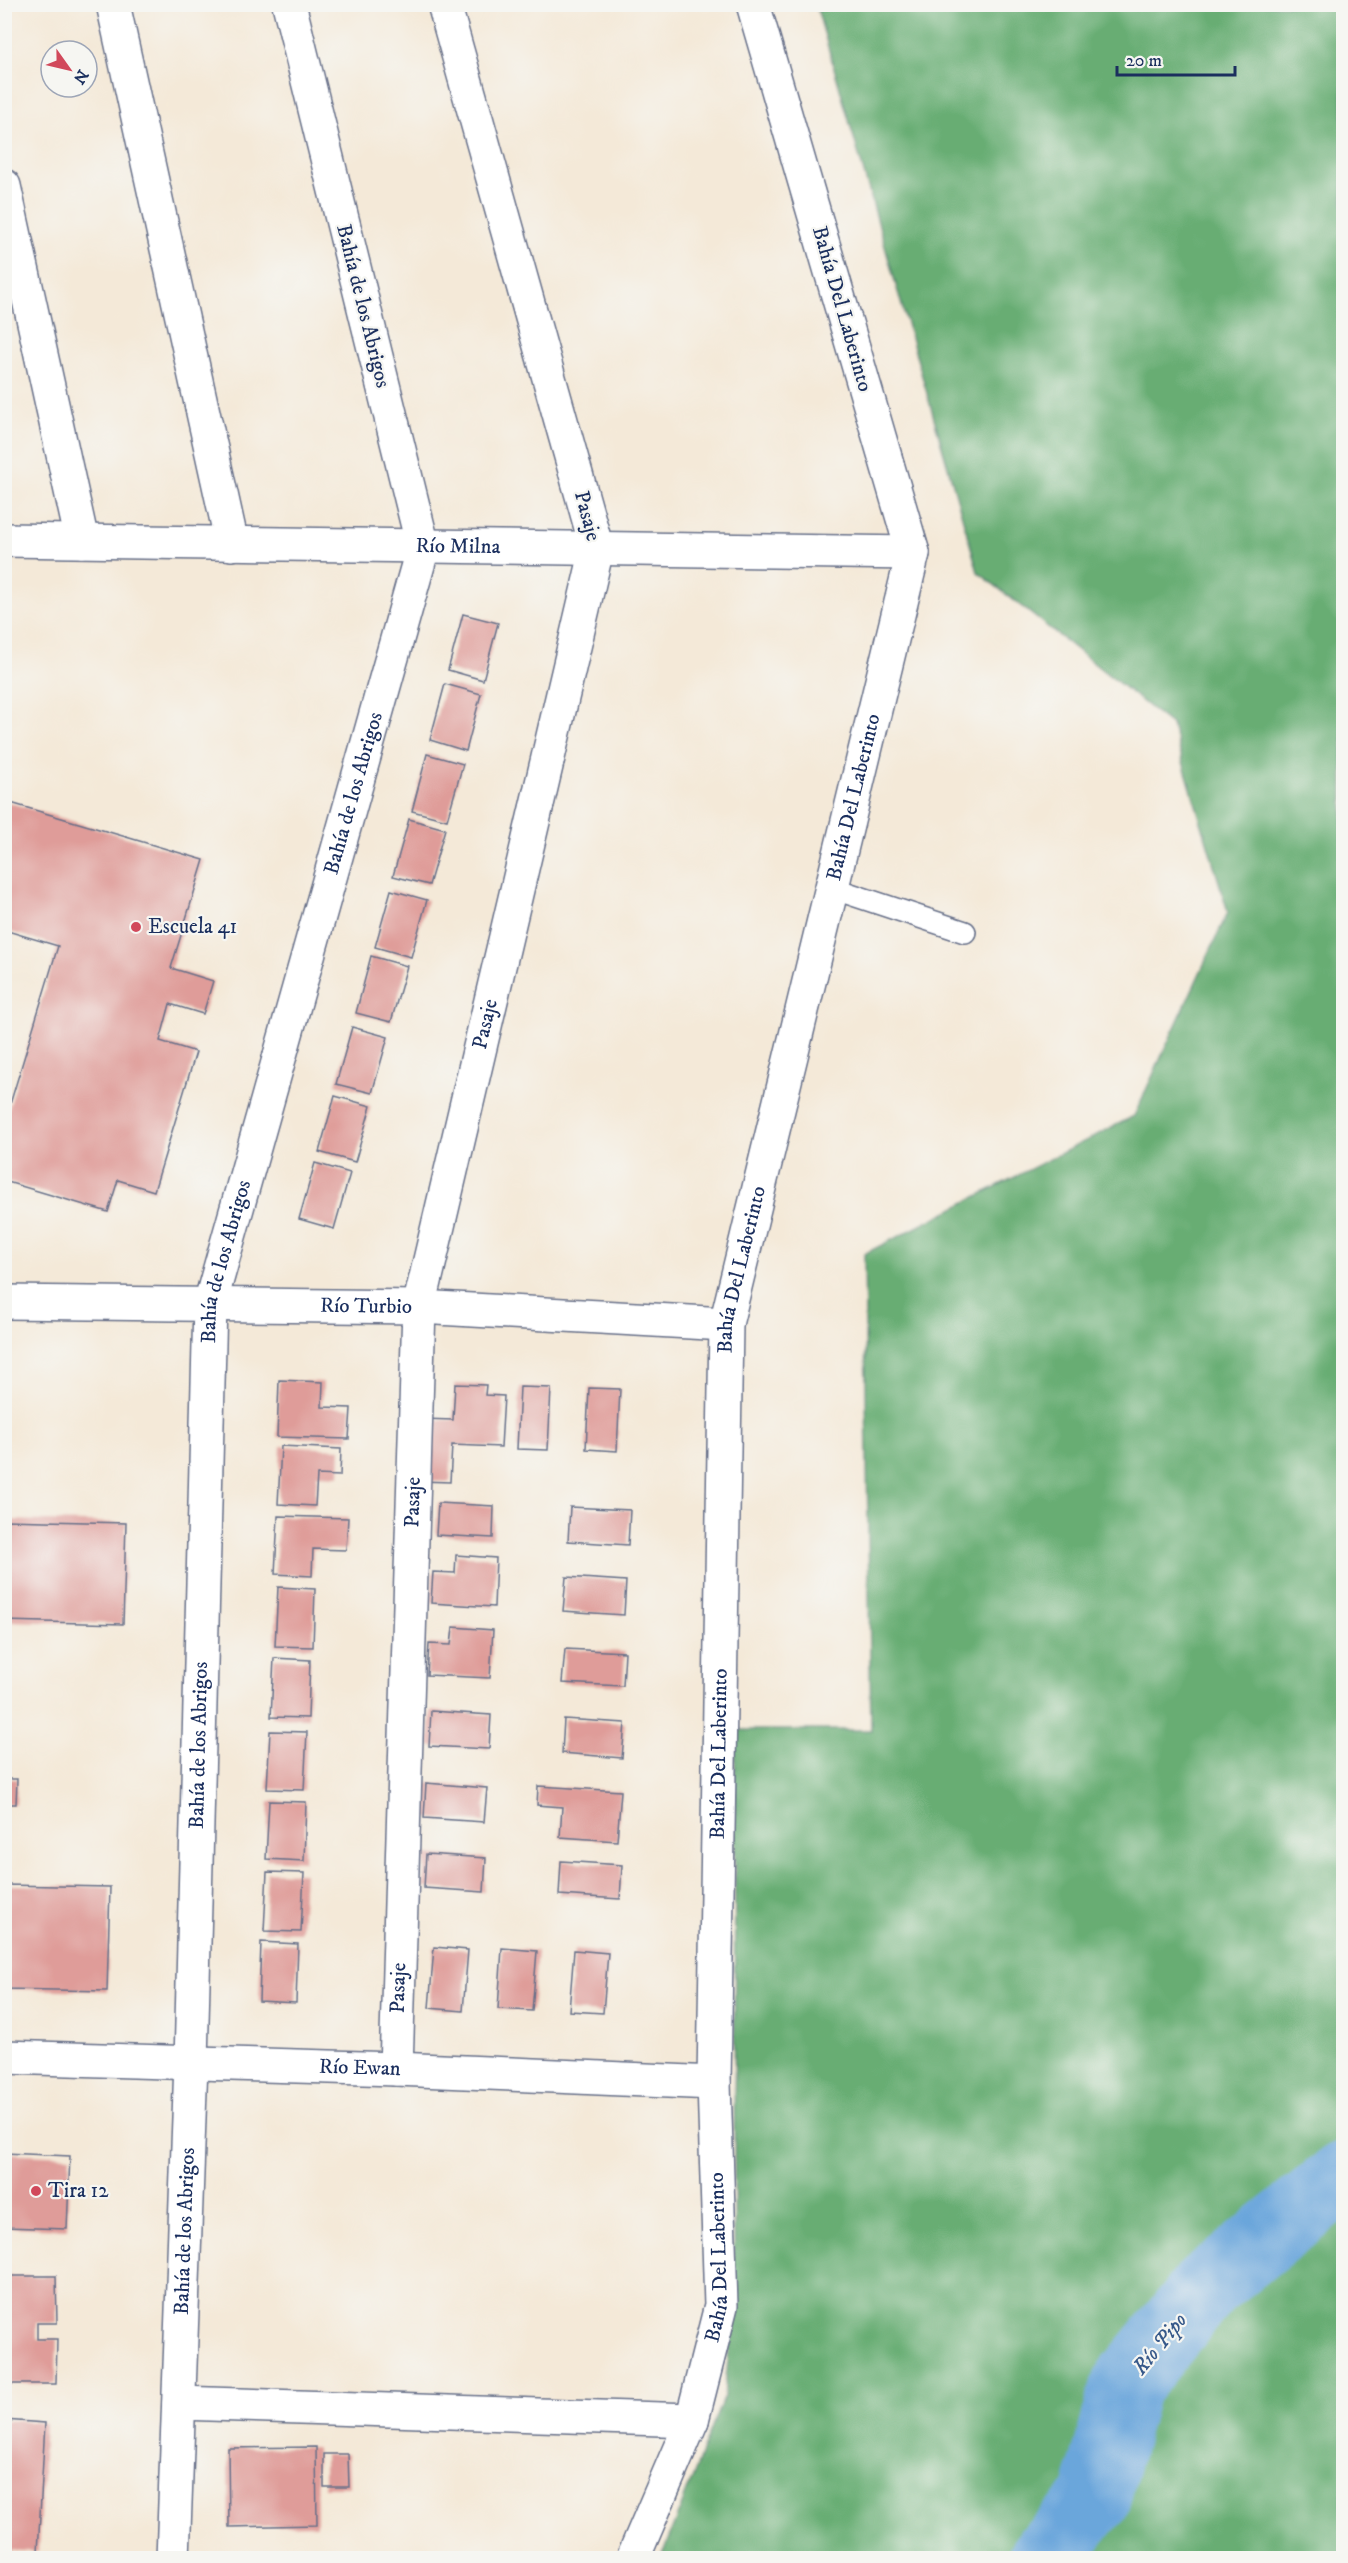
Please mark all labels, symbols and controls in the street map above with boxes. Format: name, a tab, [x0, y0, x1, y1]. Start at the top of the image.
north arrow	[39, 39, 99, 99]
scale bar	[1117, 39, 1236, 77]
text: 20 m	[1126, 50, 1162, 72]
text: N	[69, 66, 93, 88]
street label: Bahía de los Abrigos	[330, 222, 396, 390]
street label: Bahía Del Laberinto	[806, 223, 878, 395]
street label: Pasaje	[568, 488, 606, 544]
street label: Río Milna	[415, 533, 501, 560]
street label: Bahía de los Abrigos	[318, 709, 389, 878]
street label: Bahía Del Laberinto	[821, 711, 887, 883]
place label: Escuela 41	[148, 914, 237, 940]
marker: Escuela 41	[129, 920, 143, 934]
street label: Pasaje	[467, 996, 504, 1052]
street label: Bahía de los Abrigos	[196, 1177, 257, 1344]
street label: Bahía Del Laberinto	[713, 1183, 772, 1354]
street label: Río Turbio	[320, 1293, 412, 1320]
street label: Pasaje	[399, 1476, 427, 1528]
street label: Bahía de los Abrigos	[184, 1661, 214, 1830]
street label: Bahía Del Laberinto	[705, 1668, 734, 1840]
street label: Pasaje	[385, 1962, 412, 2014]
street label: Río Ewan	[318, 2054, 401, 2082]
street label: Bahía de los Abrigos	[169, 2147, 201, 2315]
street label: Bahía Del Laberinto	[699, 2172, 734, 2345]
place label: Tira 12	[48, 2178, 109, 2204]
marker: Tira 12	[29, 2184, 43, 2198]
water label: Río Pipo	[1126, 2307, 1193, 2381]

